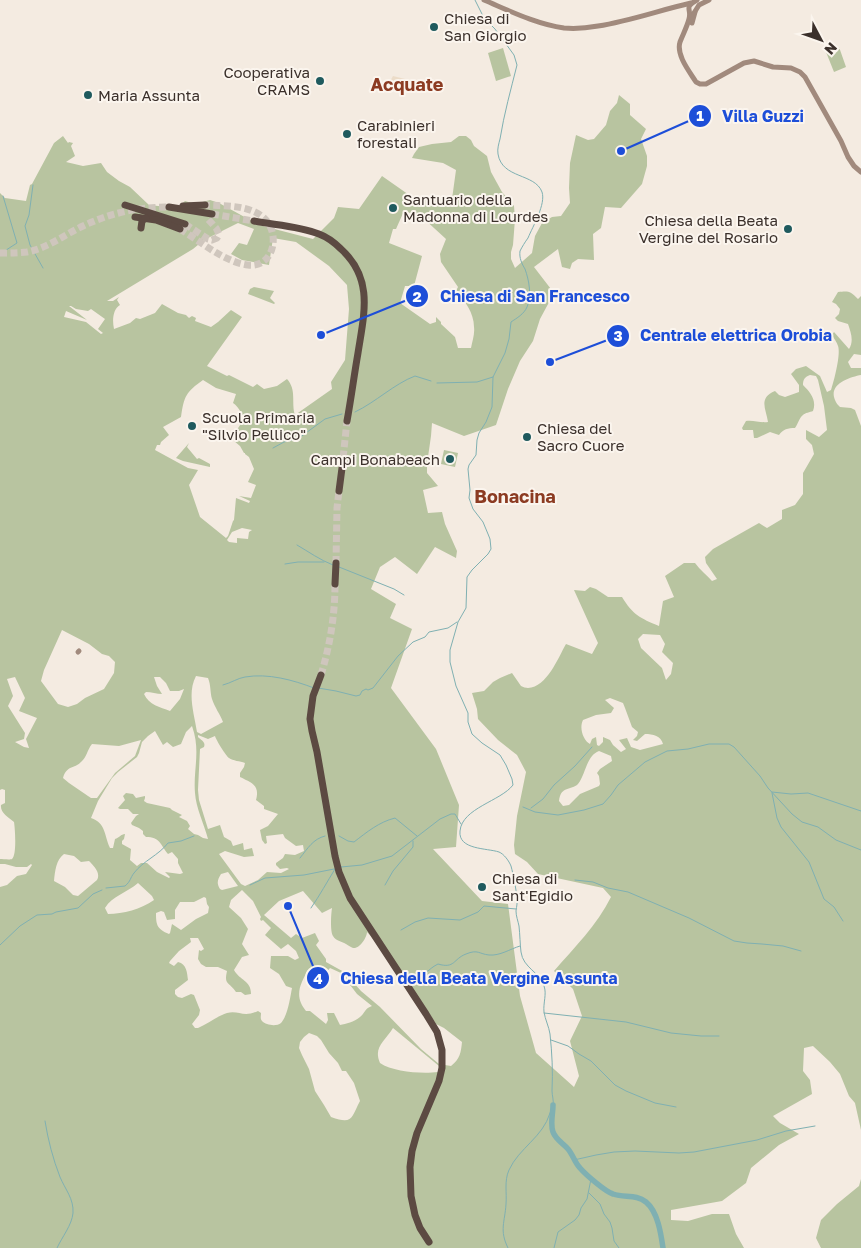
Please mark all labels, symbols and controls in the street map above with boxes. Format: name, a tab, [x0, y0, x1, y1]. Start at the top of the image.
place label: Chiesa di San Giorgio	[444, 9, 527, 44]
north arrow	[796, 15, 846, 65]
marker: Chiesa di San Giorgio	[428, 21, 440, 33]
text: N	[821, 39, 841, 58]
place label: Cooperativa CRAMS	[223, 63, 310, 98]
district label: Acquate	[371, 73, 444, 95]
marker: Cooperativa CRAMS	[314, 75, 326, 87]
place label: Maria Assunta	[98, 86, 200, 104]
marker: Maria Assunta	[82, 89, 94, 101]
callout: Villa Guzzi	[687, 100, 814, 131]
text: 1	[696, 106, 704, 124]
text: Villa Guzzi	[722, 106, 804, 126]
place label: Carabinieri forestali	[357, 116, 435, 151]
marker: Carabinieri forestali	[341, 128, 353, 140]
place label: Santuario della Madonna di Lourdes	[403, 190, 548, 225]
marker: Santuario della Madonna di Lourdes	[387, 202, 399, 214]
place label: Chiesa della Beata Vergine del Rosario	[639, 211, 778, 246]
marker: Chiesa della Beata Vergine del Rosario	[782, 223, 794, 235]
callout: Chiesa di San Francesco	[405, 281, 640, 312]
text: Chiesa di San Francesco	[440, 286, 630, 306]
text: 2	[412, 287, 422, 305]
callout: Centrale elettrica Orobia	[605, 320, 842, 351]
text: Centrale elettrica Orobia	[640, 325, 832, 345]
text: 3	[613, 326, 623, 344]
place label: Scuola Primaria "Silvio Pellico"	[202, 408, 315, 443]
place label: Chiesa del Sacro Cuore	[537, 419, 625, 454]
marker: Scuola Primaria "Silvio Pellico"	[186, 420, 198, 432]
marker: Chiesa del Sacro Cuore	[521, 431, 533, 443]
place label: Campi Bonabeach	[311, 450, 440, 468]
marker: Campi Bonabeach	[444, 453, 456, 465]
district label: Bonacina	[474, 485, 556, 507]
place label: Chiesa di Sant'Egidio	[492, 869, 573, 904]
marker: Chiesa di Sant'Egidio	[476, 881, 488, 893]
callout: Chiesa della Beata Vergine Assunta	[305, 963, 627, 994]
text: Chiesa della Beata Vergine Assunta	[340, 968, 618, 988]
text: 4	[313, 969, 323, 987]

